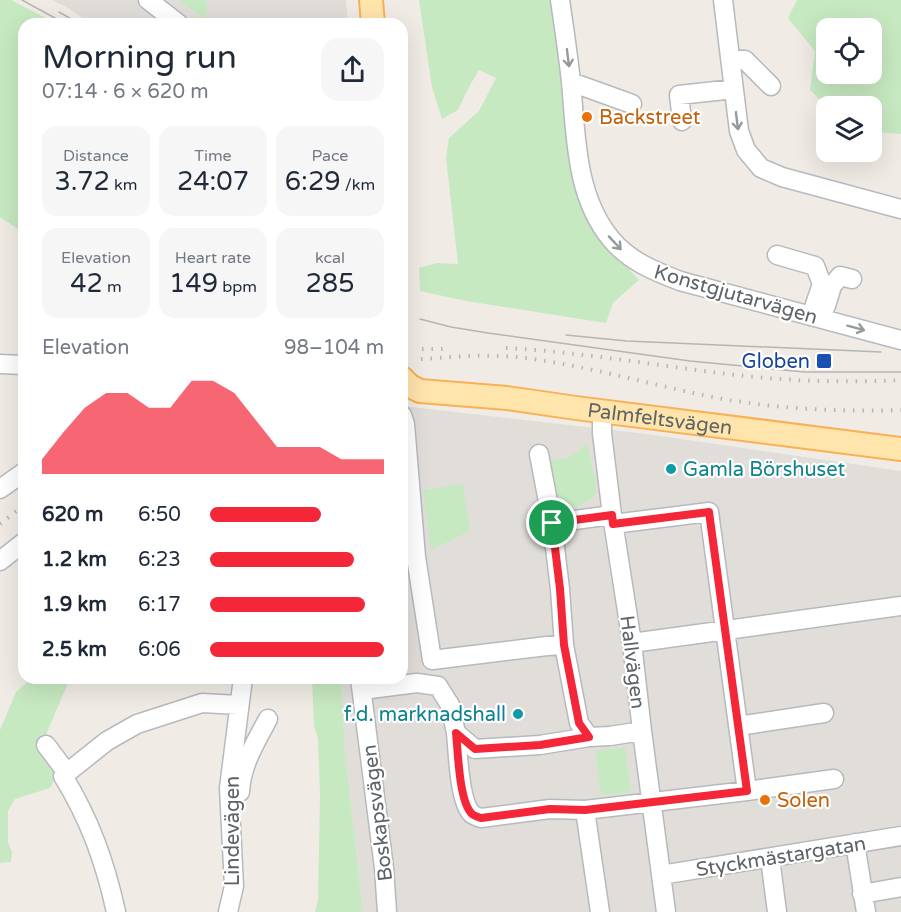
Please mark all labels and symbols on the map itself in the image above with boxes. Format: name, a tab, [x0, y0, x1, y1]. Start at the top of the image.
one-way arrow	[562, 48, 573, 67]
place label: Backstreet	[599, 106, 701, 130]
marker: Backstreet	[580, 110, 594, 124]
one-way arrow	[732, 110, 743, 130]
one-way arrow	[608, 235, 622, 250]
street label: Konstgjutarvägen	[651, 260, 820, 330]
one-way arrow	[846, 322, 865, 334]
place label: Globen	[742, 350, 810, 374]
marker: Globen	[815, 352, 833, 370]
street label: Palmfeltsvägen	[586, 399, 733, 441]
place label: Gamla Börshuset	[683, 458, 846, 482]
marker: Gamla Börshuset	[664, 462, 678, 476]
pin	[526, 497, 577, 548]
street label: Hallvägen	[614, 614, 650, 710]
place label: f.d. marknadshall	[344, 703, 506, 727]
marker: f.d. marknadshall	[511, 707, 525, 721]
street label: Boskapsvägen	[358, 743, 398, 883]
street label: Lindevägen	[221, 776, 245, 886]
place label: Solen	[777, 789, 830, 813]
marker: Solen	[758, 793, 772, 807]
street label: Styckmästargatan	[695, 832, 868, 882]

